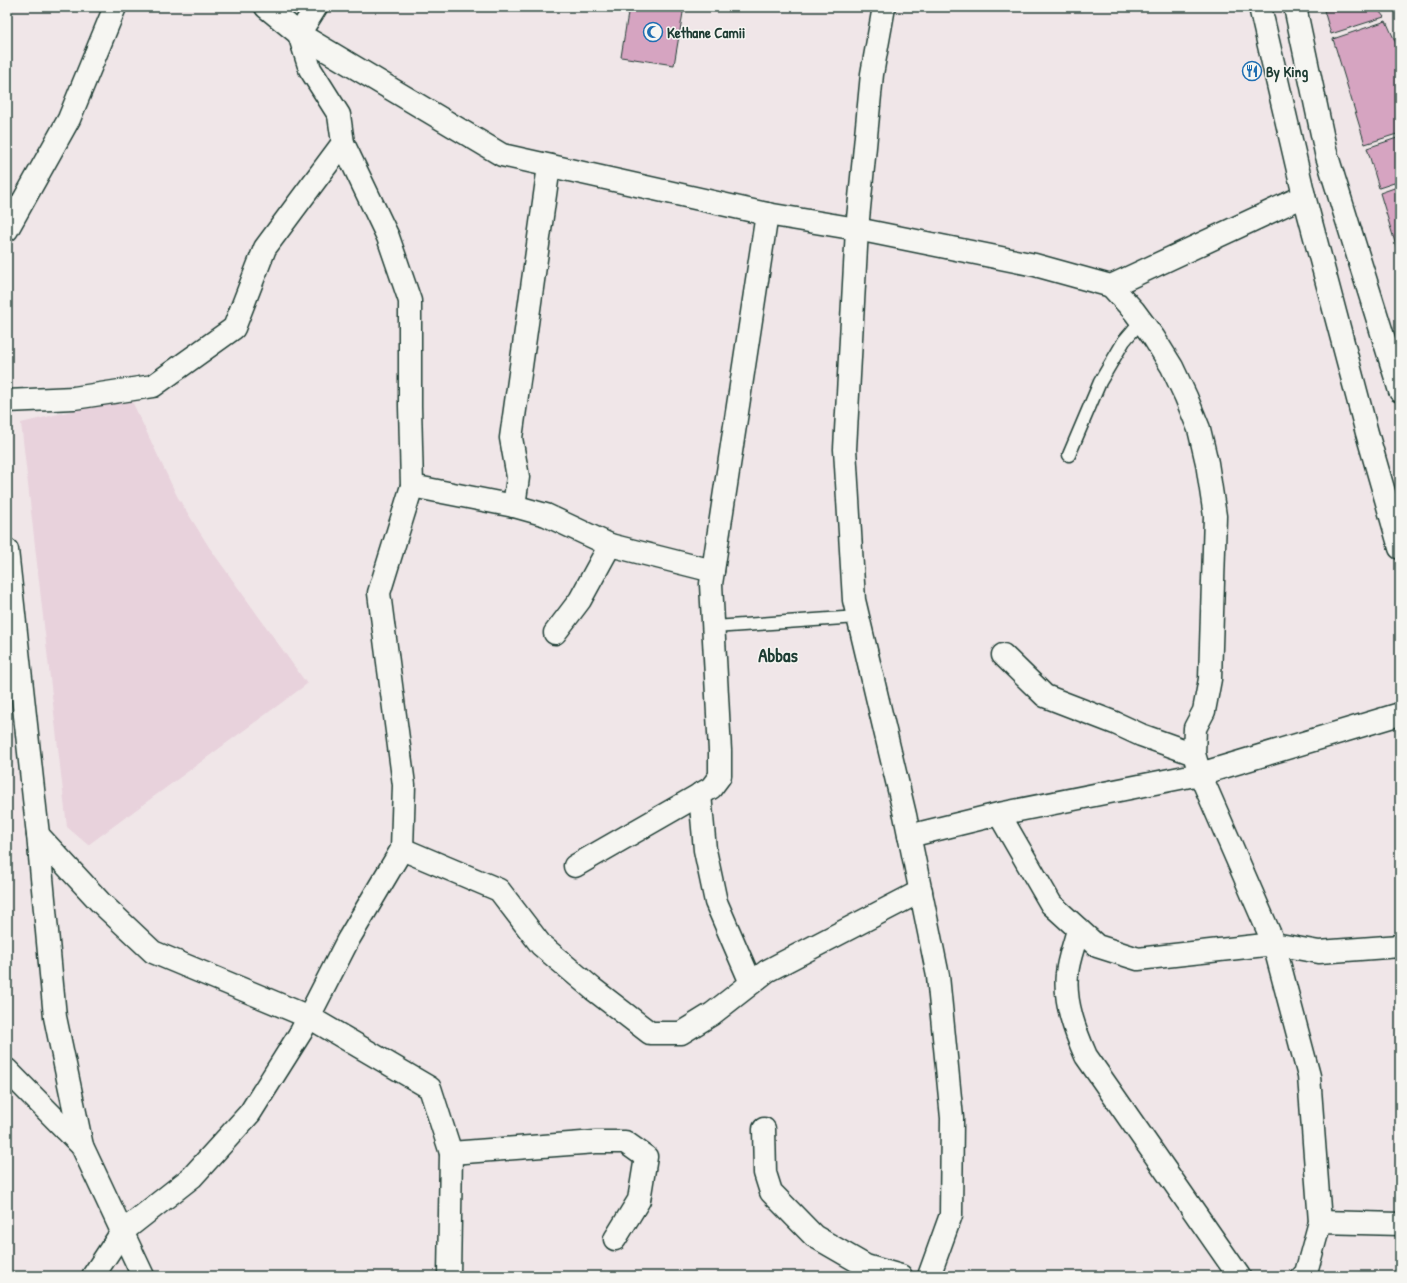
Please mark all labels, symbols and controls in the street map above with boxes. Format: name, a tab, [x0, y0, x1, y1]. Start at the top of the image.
mosque icon: Kethane Camii	[642, 21, 664, 43]
place label: Kethane Camii	[667, 22, 745, 43]
restaurant icon: By King	[1241, 60, 1263, 82]
place label: By King	[1266, 61, 1308, 83]
district label: Abbas	[758, 642, 799, 668]

